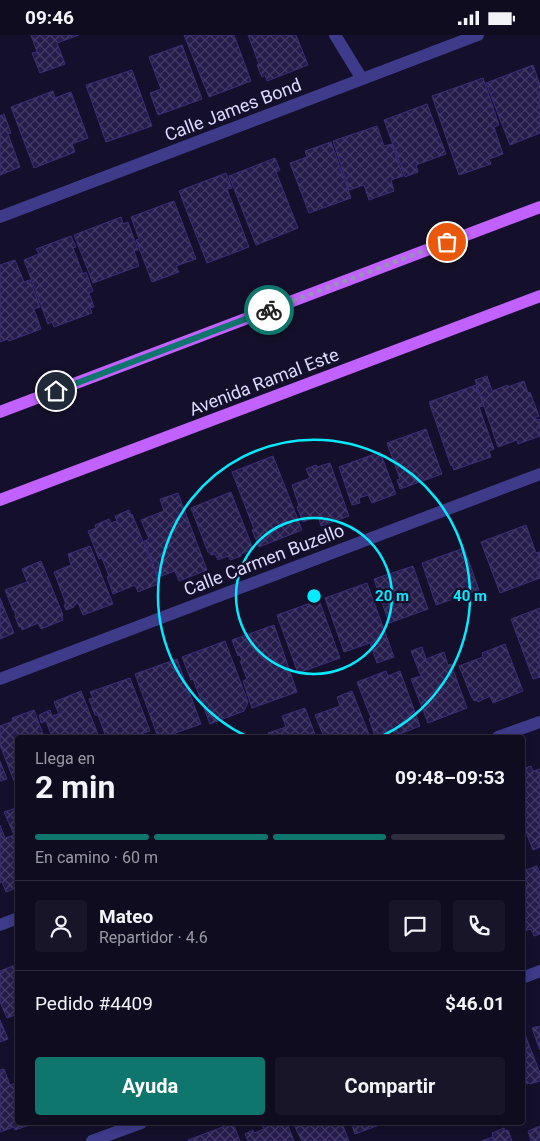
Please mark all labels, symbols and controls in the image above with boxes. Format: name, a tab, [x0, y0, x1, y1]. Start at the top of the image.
text: 09:46	[25, 6, 74, 29]
street label: Calle James Bond	[162, 74, 304, 145]
pin	[426, 221, 468, 263]
icon: bag	[433, 228, 461, 256]
courier	[244, 285, 294, 335]
icon: bike	[255, 296, 283, 324]
street label: Avenida Ramal Este	[186, 343, 342, 420]
pin	[35, 370, 77, 412]
icon: home	[42, 377, 70, 405]
street label: Calle Carmen Buzello	[181, 519, 347, 600]
centre of rings	[305, 587, 323, 605]
text: 20 m	[375, 587, 409, 605]
text: 40 m	[453, 587, 487, 605]
text: Llega en	[35, 749, 95, 768]
text: 09:48–09:53	[395, 766, 505, 789]
text: 2 min	[35, 768, 115, 806]
text: En camino · 60 m	[35, 848, 158, 867]
button: person	[35, 900, 87, 952]
button: chat	[389, 900, 441, 952]
button: phone	[453, 900, 505, 952]
text: Mateo	[99, 905, 153, 928]
text: Repartidor · 4.6	[99, 928, 208, 947]
text: Pedido #4409	[35, 992, 153, 1015]
text: $46.01	[445, 992, 505, 1015]
button: Ayuda	[35, 1057, 265, 1115]
button: Compartir	[275, 1057, 505, 1115]

